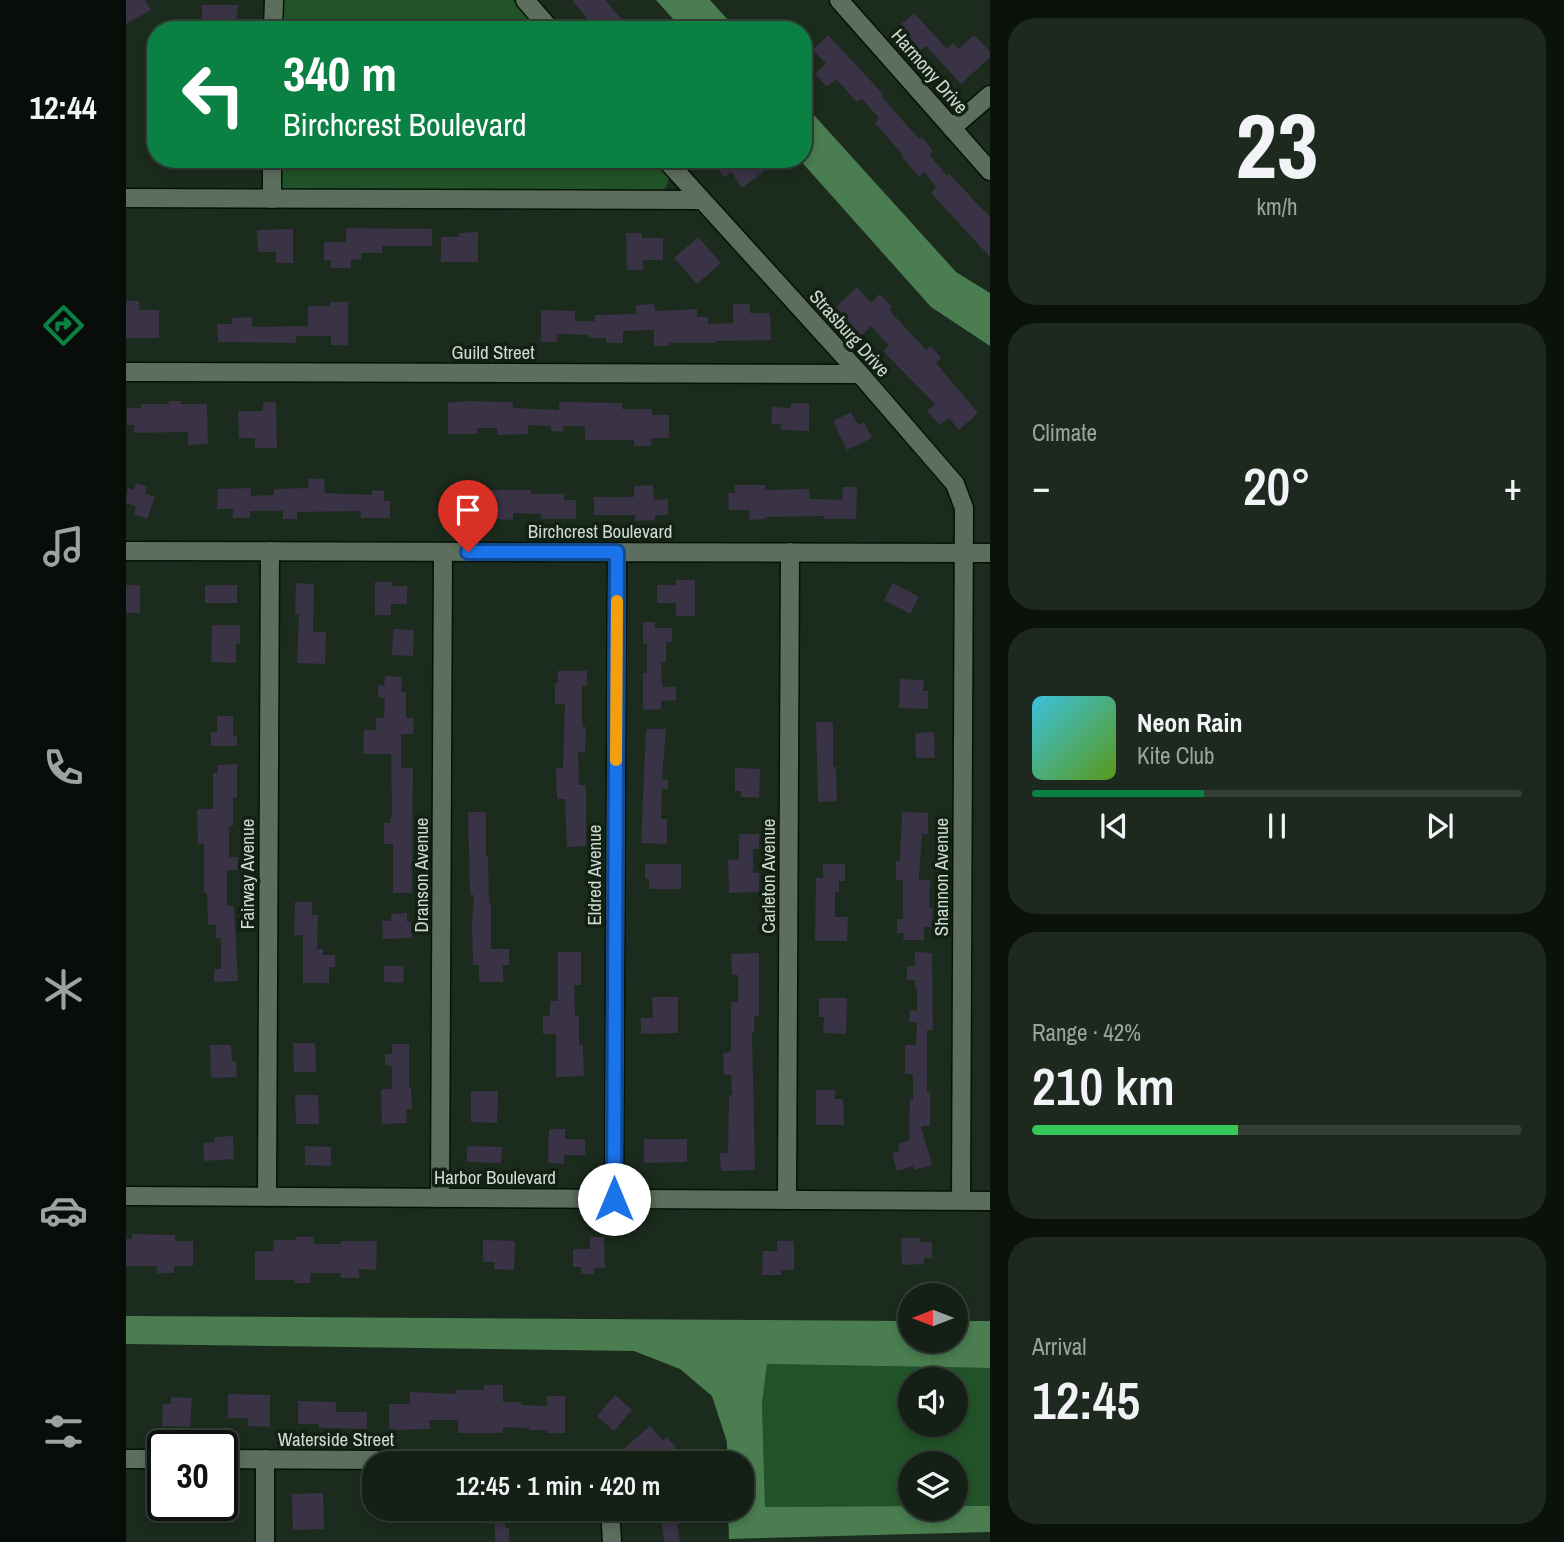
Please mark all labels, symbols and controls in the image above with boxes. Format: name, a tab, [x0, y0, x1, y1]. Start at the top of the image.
street label: Harmony Drive	[886, 23, 974, 119]
text: 340 m	[283, 40, 397, 106]
icon: left	[168, 49, 259, 140]
text: 23	[1236, 84, 1319, 206]
text: 12:44	[29, 86, 97, 129]
text: Birchcrest Boulevard	[283, 103, 527, 146]
text: km/h	[1257, 191, 1297, 222]
street label: Strasburg Drive	[804, 284, 896, 382]
icon: directions	[39, 301, 88, 350]
street label: Guild Street	[451, 339, 535, 365]
text: Climate	[1032, 417, 1097, 448]
text: 20°	[1243, 451, 1311, 521]
text: −	[1032, 461, 1050, 512]
text: +	[1504, 461, 1522, 512]
pin	[438, 480, 498, 552]
icon: arrive	[449, 491, 487, 529]
street label: Birchcrest Boulevard	[528, 518, 672, 544]
icon: music	[39, 522, 88, 571]
text: Neon Rain	[1137, 705, 1242, 740]
text: Kite Club	[1137, 740, 1215, 771]
icon: phone	[39, 743, 88, 792]
icon: previous	[1095, 807, 1133, 845]
icon: pause	[1258, 807, 1296, 845]
icon: next	[1421, 807, 1459, 845]
street label: Dranson Avenue	[408, 818, 434, 932]
street label: Shannon Avenue	[928, 818, 954, 936]
street label: Fairway Avenue	[234, 819, 260, 929]
street label: Carleton Avenue	[755, 819, 781, 933]
street label: Eldred Avenue	[581, 824, 607, 926]
icon: climate	[39, 965, 88, 1014]
text: Range · 42%	[1032, 1017, 1141, 1048]
text: 210 km	[1032, 1051, 1175, 1121]
position arrow	[577, 1162, 651, 1236]
street label: Harbor Boulevard	[434, 1164, 556, 1190]
icon: car	[39, 1186, 88, 1235]
north arrow	[898, 1283, 968, 1353]
map controls	[898, 1283, 968, 1521]
text: Arrival	[1032, 1331, 1087, 1362]
text: 12:45	[1032, 1365, 1140, 1435]
button: sound	[898, 1367, 968, 1437]
icon: filters	[39, 1407, 88, 1456]
street label: Waterside Street	[278, 1426, 395, 1452]
speed limit sign: 30	[147, 1430, 238, 1521]
button: layers	[898, 1451, 968, 1521]
text: 12:45 · 1 min · 420 m	[456, 1468, 660, 1503]

